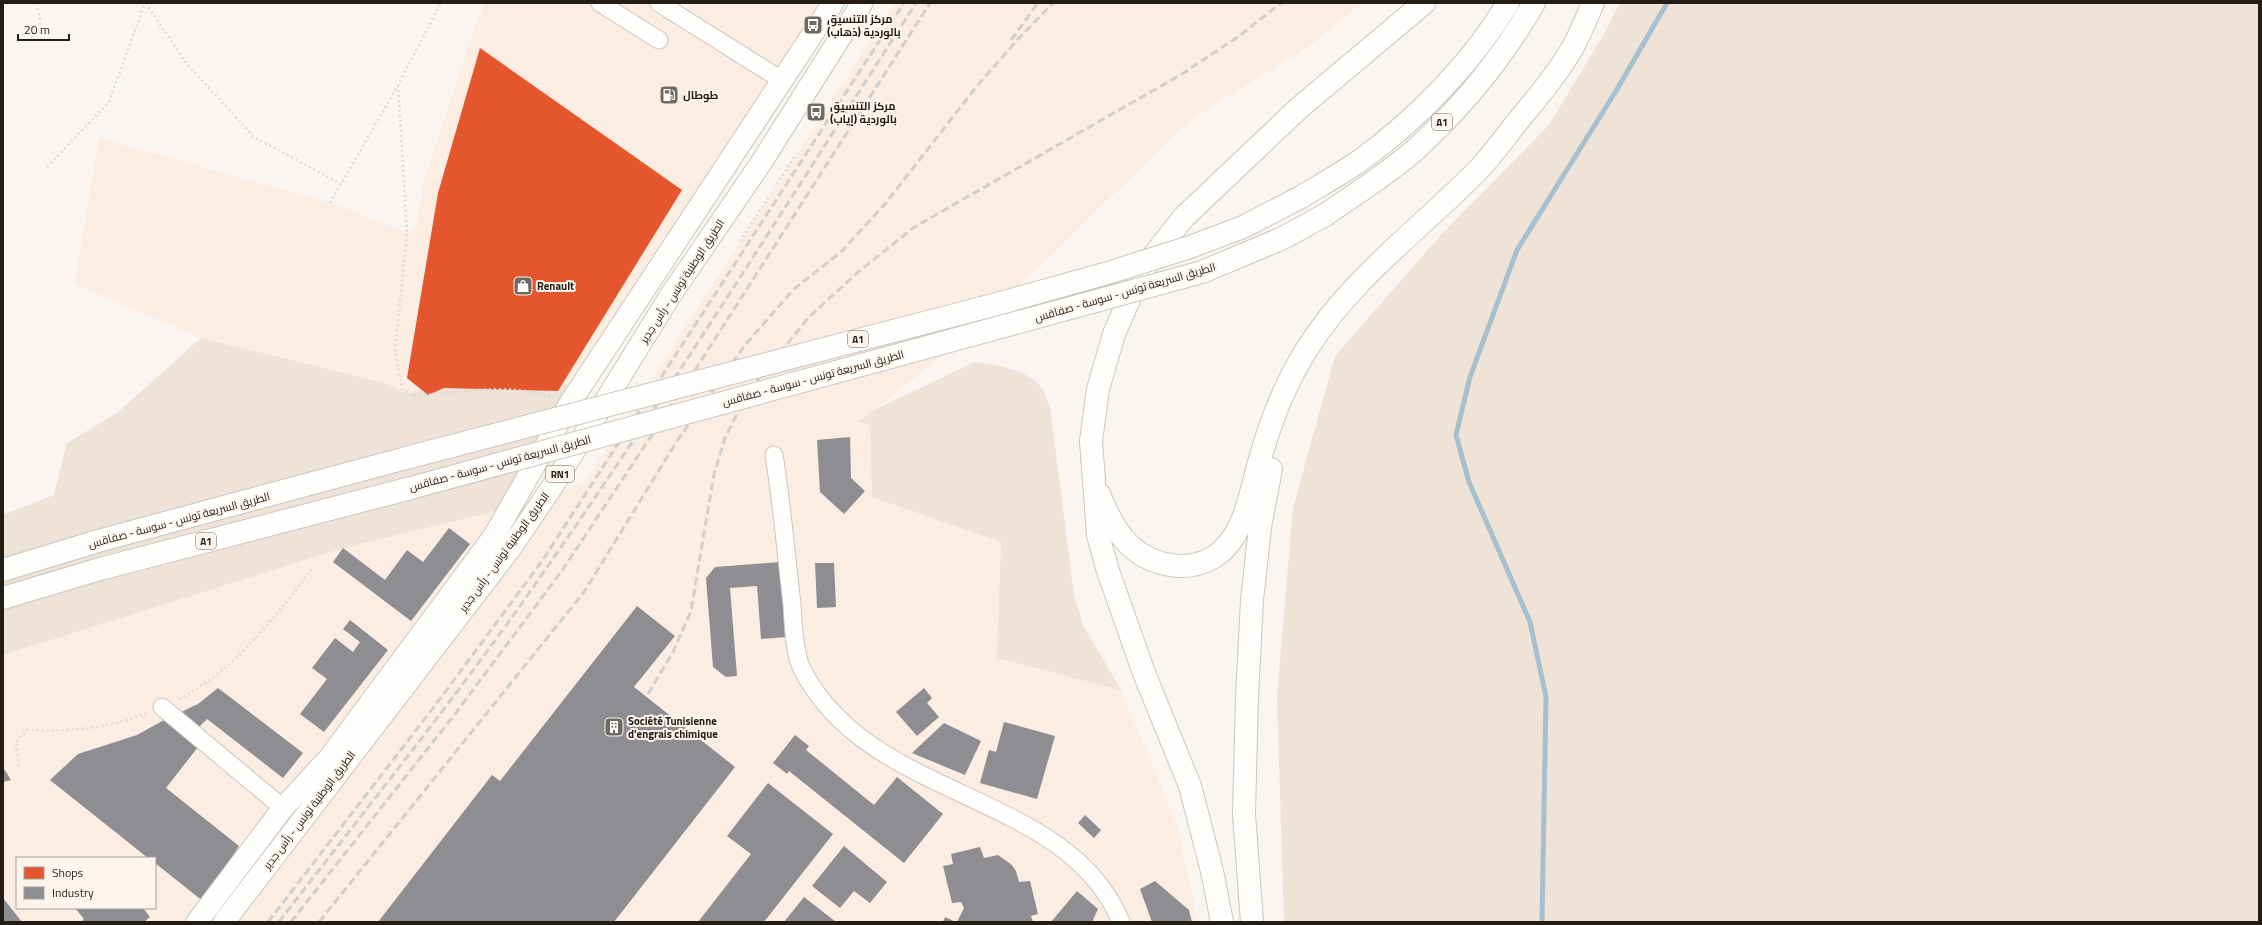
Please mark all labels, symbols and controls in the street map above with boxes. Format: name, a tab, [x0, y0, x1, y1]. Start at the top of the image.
place label: مركز التنسيق بالوردية (ذهاب)	[827, 11, 901, 40]
bus stop icon: مركز التنسيق بالوردية (ذهاب)	[802, 14, 824, 36]
scale bar	[18, 16, 69, 42]
text: 20 m	[24, 20, 50, 39]
fuel station icon: طوطال	[658, 84, 680, 106]
place label: طوطال	[683, 87, 719, 103]
place label: مركز التنسيق بالوردية (إياب)	[830, 98, 897, 127]
bus stop icon: مركز التنسيق بالوردية (إياب)	[805, 101, 827, 123]
road number: A1	[1432, 114, 1452, 130]
street label: الطريق الوطنية تونس - رأس جدير	[635, 216, 728, 347]
street label: الطريق السريعة تونس - سوسة - صفاقس	[1033, 258, 1217, 326]
shop icon: Renault	[512, 275, 534, 297]
place label: Renault	[537, 278, 574, 294]
road number: A1	[848, 331, 868, 347]
street label: الطريق السريعة تونس - سوسة - صفاقس	[720, 346, 906, 410]
street label: الطريق السريعة تونس - سوسة - صفاقس	[407, 431, 593, 495]
road number: RN1	[546, 466, 574, 482]
street label: الطريق السريعة تونس - سوسة - صفاقس	[86, 488, 272, 552]
street label: الطريق الوطنية تونس - رأس جدير	[454, 489, 553, 616]
road number: A1	[196, 533, 216, 549]
place label: Société Tunisienne d'engrais chimique	[628, 713, 718, 742]
building icon: Société Tunisienne d'engrais chimique	[603, 716, 625, 738]
street label: الطريق الوطنية تونس - رأس جدير	[258, 747, 359, 873]
legend	[16, 857, 156, 909]
text: Shops	[52, 863, 84, 882]
text: Industry	[52, 883, 94, 902]

